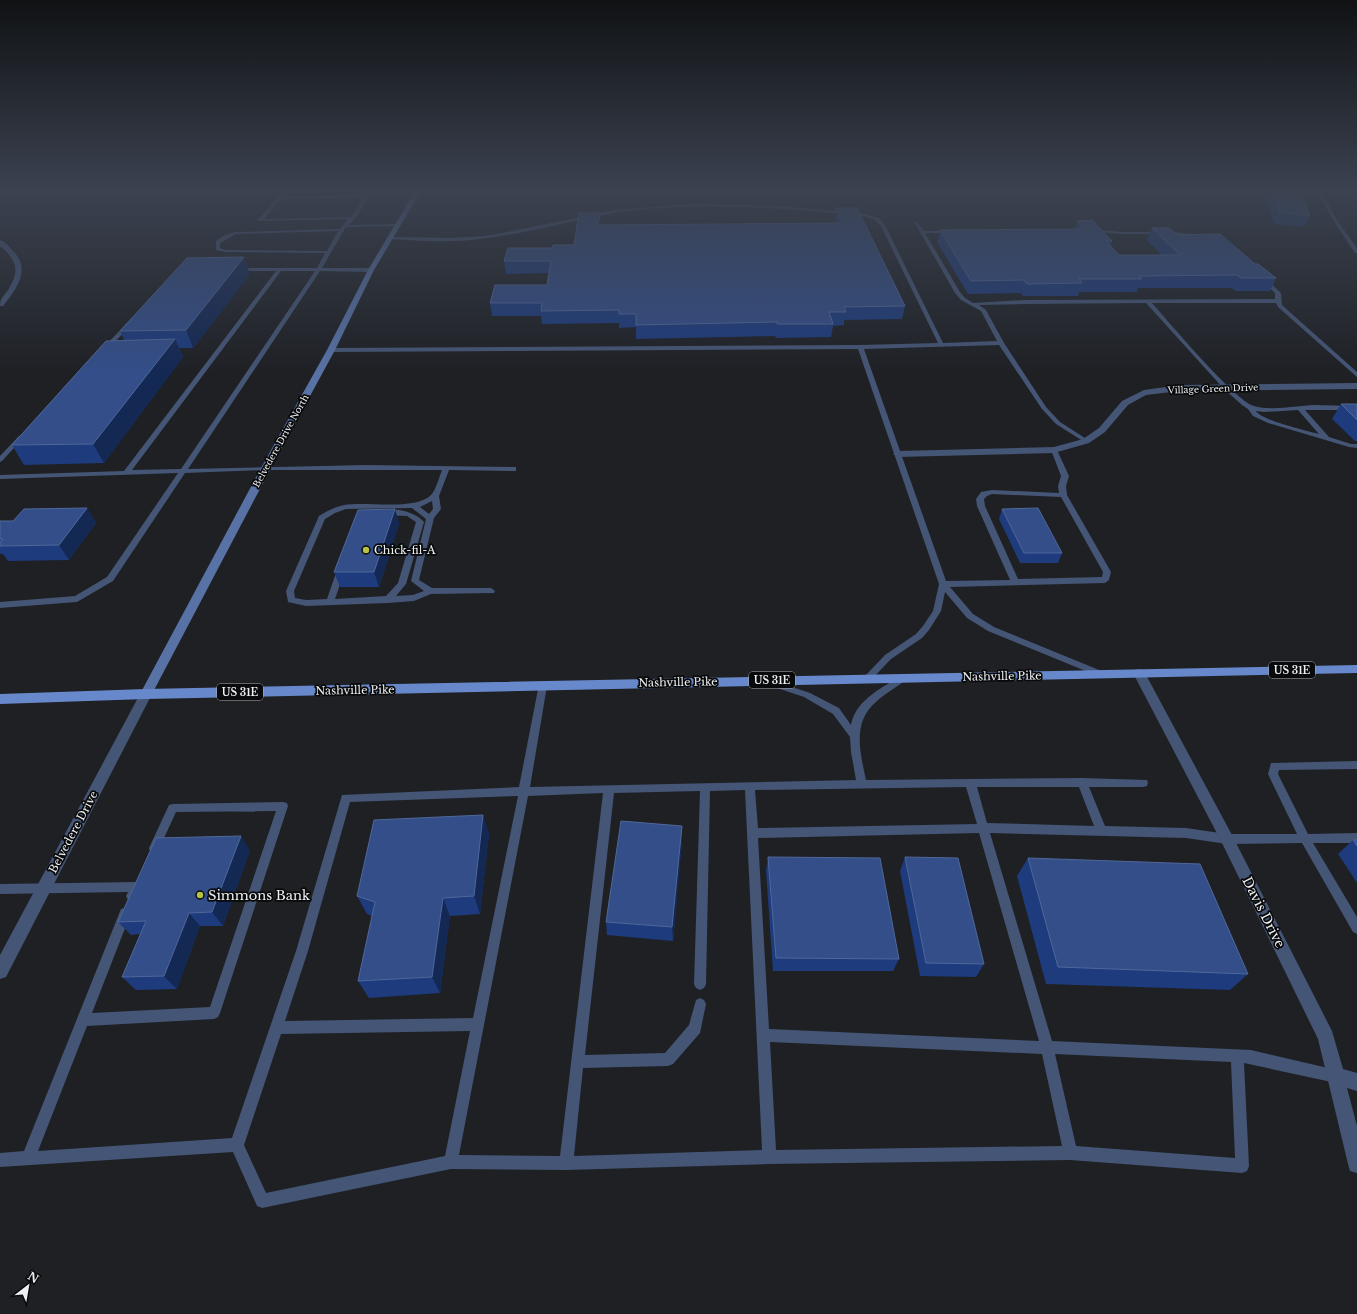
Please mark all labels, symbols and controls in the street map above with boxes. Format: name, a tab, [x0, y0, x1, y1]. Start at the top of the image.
street label: Village Green Drive	[1166, 381, 1259, 396]
street label: Belvedere Drive North	[250, 392, 311, 489]
place label: Chick-fil-A	[374, 543, 436, 557]
marker: Chick-fil-A	[361, 545, 371, 555]
road number: US 31E	[1269, 662, 1315, 678]
street label: Nashville Pike	[962, 668, 1042, 684]
road number: US 31E	[749, 672, 795, 688]
street label: Nashville Pike	[638, 674, 718, 690]
street label: Nashville Pike	[315, 682, 395, 698]
road number: US 31E	[217, 684, 263, 700]
street label: Belvedere Drive	[46, 789, 100, 875]
street label: Davis Drive	[1238, 874, 1289, 951]
place label: Simmons Bank	[208, 887, 310, 904]
marker: Simmons Bank	[195, 890, 205, 900]
north arrow	[8, 1266, 48, 1306]
text: N	[25, 1269, 42, 1286]

